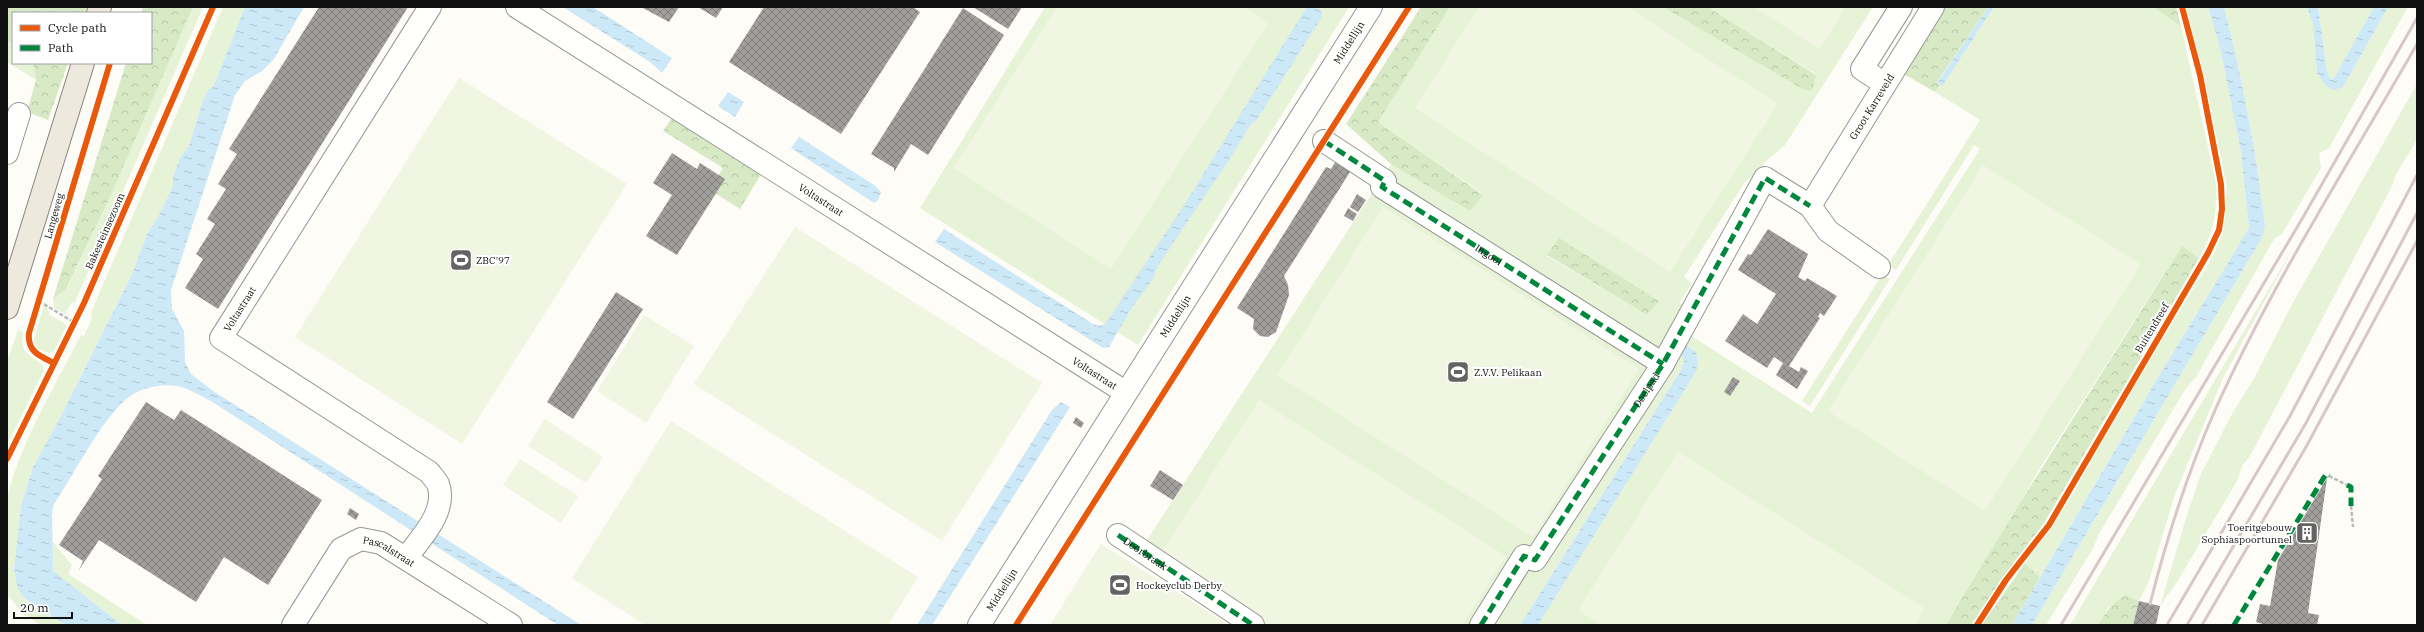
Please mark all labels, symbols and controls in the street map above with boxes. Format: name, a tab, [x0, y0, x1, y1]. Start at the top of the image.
legend	[12, 12, 152, 64]
street label: Middellijn	[1330, 18, 1367, 66]
text: Cycle path	[48, 20, 107, 35]
text: Path	[48, 40, 74, 55]
street label: Groot Karreveld	[1846, 71, 1897, 142]
street label: Voltastraat	[796, 180, 847, 219]
street label: Bakesteinsezoom	[82, 190, 128, 271]
street label: Langeweg	[41, 191, 67, 240]
street label: Ingooi	[1473, 241, 1505, 268]
sports icon: ZBC'97	[448, 247, 474, 273]
place label: ZBC'97	[476, 254, 510, 267]
street label: Voltastraat	[220, 284, 259, 334]
street label: Middellijn	[1157, 292, 1194, 340]
street label: Buitendreef	[2132, 300, 2172, 355]
street label: Voltastraat	[1070, 354, 1120, 392]
sports icon: Z.V.V. Pelikaan	[1445, 359, 1471, 385]
place label: Z.V.V. Pelikaan	[1474, 366, 1543, 379]
street label: Doelpad	[1630, 370, 1662, 410]
building icon: Toeritgebouw Sophiaspoortunnel	[2294, 520, 2320, 546]
place label: Toeritgebouw Sophiaspoortunnel	[2202, 521, 2292, 546]
street label: Pascalstraat	[362, 533, 418, 570]
street label: Doorbraak	[1121, 534, 1170, 573]
street label: Middellijn	[983, 565, 1020, 613]
sports icon: Hockeyclub Derby	[1107, 572, 1133, 598]
place label: Hockeyclub Derby	[1136, 579, 1222, 592]
scale bar	[14, 594, 72, 620]
text: 20 m	[20, 600, 49, 615]

